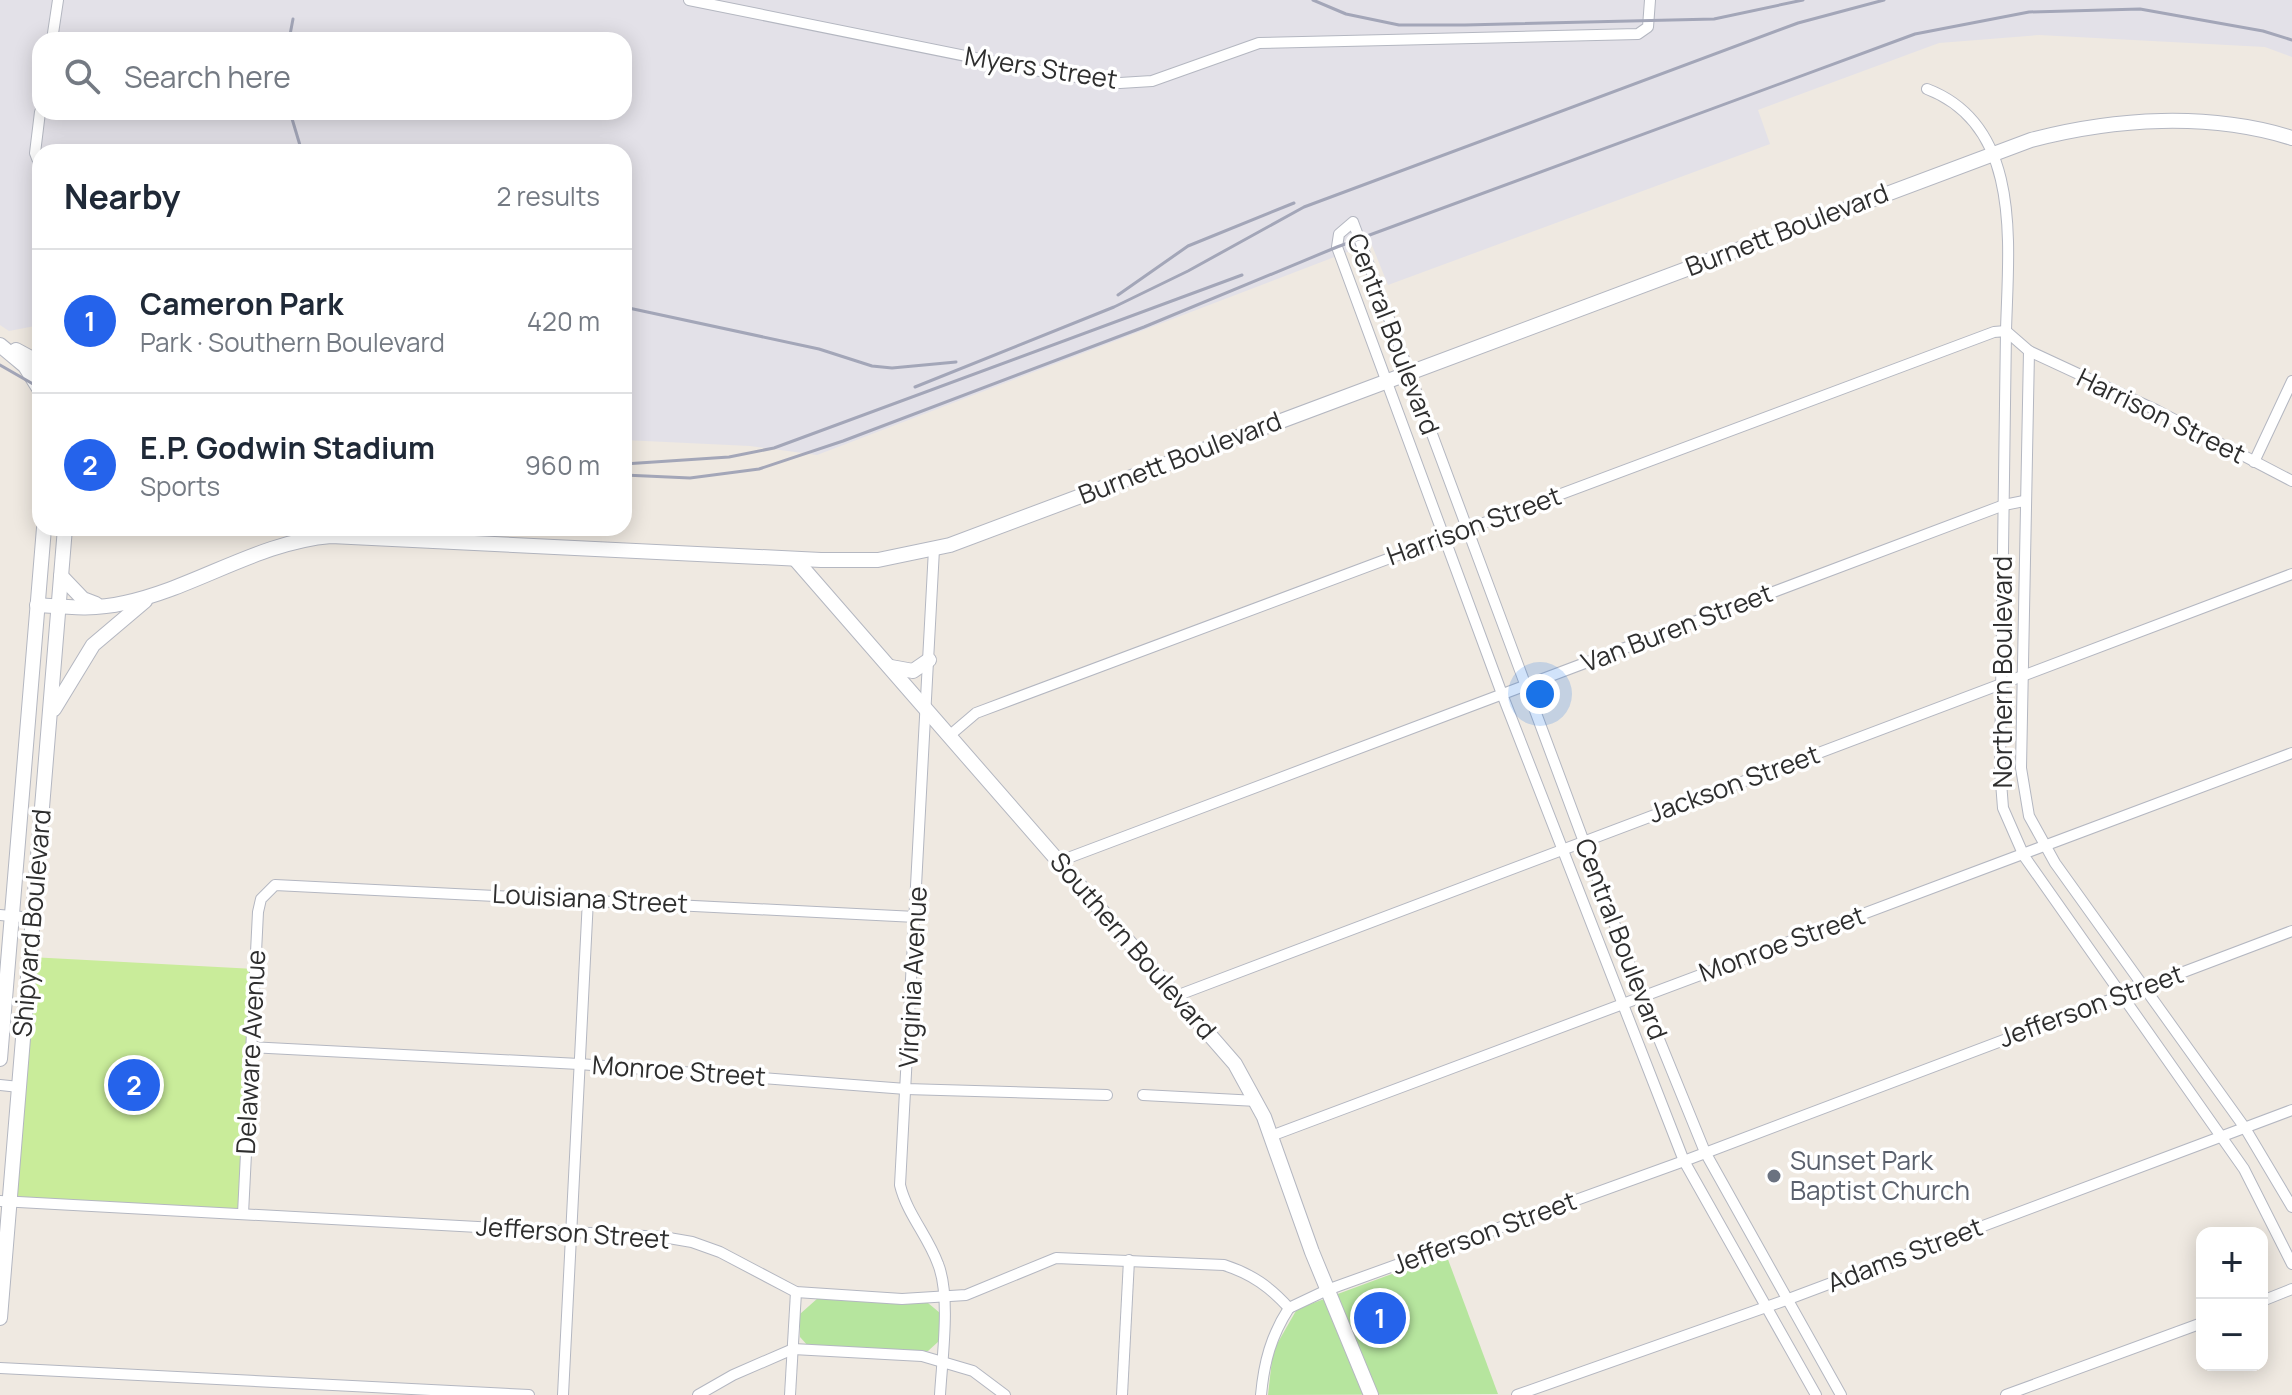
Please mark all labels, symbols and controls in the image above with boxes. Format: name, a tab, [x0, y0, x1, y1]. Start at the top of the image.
search box	[32, 32, 632, 120]
street label: Myers Street	[962, 37, 1120, 97]
icon: search	[60, 54, 104, 98]
text: Search here	[124, 56, 291, 97]
text: Nearby	[64, 173, 180, 219]
street label: Burnett Boulevard	[1680, 174, 1893, 284]
text: 2 results	[496, 178, 600, 214]
street label: Central Boulevard	[1339, 228, 1449, 439]
text: Cameron Park	[140, 283, 343, 324]
text: 1	[84, 303, 96, 339]
text: 420 m	[527, 303, 600, 339]
text: Park · Southern Boulevard	[140, 324, 445, 360]
street label: Harrison Street	[2071, 359, 2252, 471]
street label: Burnett Boulevard	[1073, 402, 1286, 512]
text: E.P. Godwin Stadium	[140, 427, 435, 468]
text: 2	[82, 447, 98, 483]
text: 960 m	[525, 447, 600, 483]
text: Sports	[140, 468, 220, 504]
street label: Harrison Street	[1381, 477, 1566, 573]
street label: Northern Boulevard	[1984, 556, 2020, 788]
street label: Van Buren Street	[1576, 574, 1777, 680]
your location	[1520, 674, 1560, 714]
street label: Jackson Street	[1643, 735, 1824, 831]
street label: Shipyard Boulevard	[3, 807, 59, 1038]
street label: Central Boulevard	[1567, 833, 1677, 1044]
street label: Southern Boulevard	[1042, 844, 1225, 1047]
street label: Louisiana Street	[491, 875, 689, 921]
street label: Virginia Avenue	[889, 885, 935, 1069]
street label: Monroe Street	[1694, 896, 1870, 990]
street label: Delaware Avenue	[227, 949, 273, 1155]
street label: Jefferson Street	[1993, 955, 2188, 1055]
street label: Monroe Street	[591, 1046, 767, 1094]
pin: 2	[108, 1055, 160, 1115]
place label: Sunset Park Baptist Church	[1790, 1142, 1970, 1208]
marker: Sunset Park Baptist Church	[1765, 1167, 1783, 1185]
street label: Jefferson Street	[1386, 1182, 1581, 1282]
street label: Jefferson Street	[475, 1207, 671, 1257]
street label: Adams Street	[1822, 1208, 1987, 1300]
map controls	[2196, 1227, 2268, 1371]
button: +	[2196, 1227, 2268, 1299]
pin: 1	[1354, 1288, 1406, 1348]
button: −	[2196, 1299, 2268, 1371]

